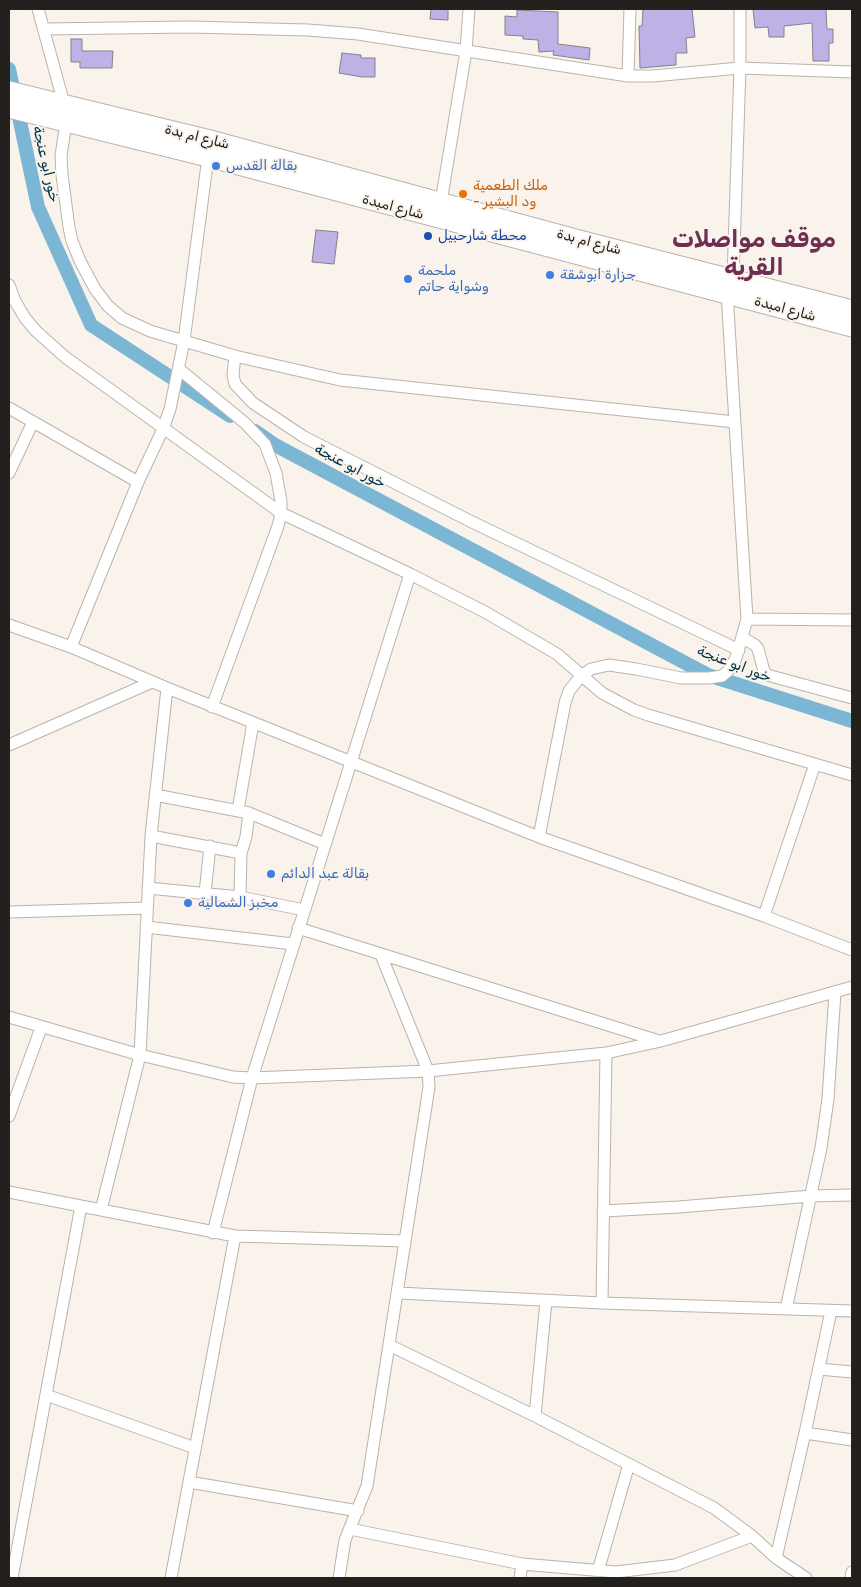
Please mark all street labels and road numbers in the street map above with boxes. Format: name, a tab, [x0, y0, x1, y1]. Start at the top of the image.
street label: شارع ام بدة	[163, 121, 231, 153]
street label: شارع امبدة	[360, 191, 426, 223]
street label: شارع ام بدة	[555, 225, 623, 259]
street label: شارع امبدة	[752, 293, 818, 325]

